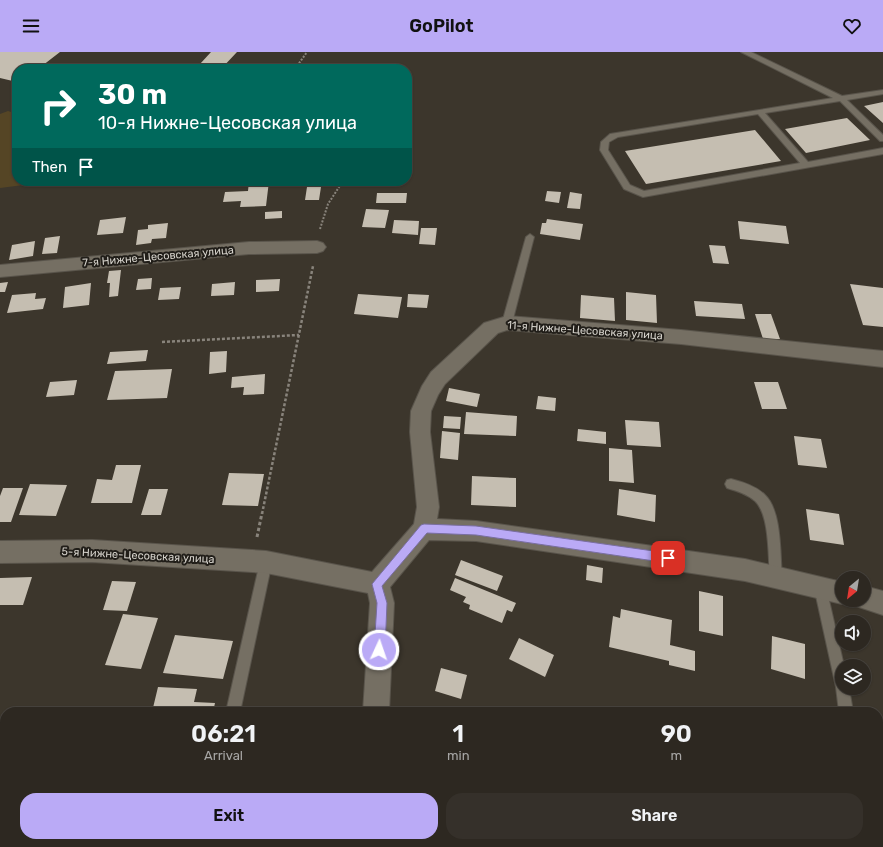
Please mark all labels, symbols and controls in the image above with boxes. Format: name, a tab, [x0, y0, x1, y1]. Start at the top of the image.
icon: menu	[20, 15, 42, 37]
text: GoPilot	[409, 15, 474, 37]
icon: heart	[841, 15, 863, 37]
text: 30 m	[98, 78, 167, 111]
icon: right	[32, 80, 84, 132]
text: 10-я Нижне-Цесовская улица	[98, 112, 357, 134]
icon: arrive	[75, 156, 97, 178]
text: Then	[32, 158, 67, 176]
street label: 7-я Нижне-Цесовская улица	[82, 243, 234, 270]
street label: 11-я Нижне-Цесовская улица	[507, 319, 663, 342]
pin	[651, 541, 685, 575]
street label: 5-я Нижне-Цесовская улица	[61, 545, 215, 566]
icon: arrive	[657, 547, 679, 569]
north arrow	[835, 571, 871, 607]
map controls	[835, 571, 871, 695]
button: sound	[835, 615, 871, 651]
position arrow	[358, 629, 400, 671]
button: layers	[835, 659, 871, 695]
text: 06:21	[191, 720, 256, 748]
text: 1	[453, 720, 464, 748]
text: 90	[661, 720, 692, 748]
text: Arrival	[204, 748, 243, 763]
text: min	[447, 748, 470, 763]
text: m	[671, 748, 682, 763]
button: Exit	[20, 793, 438, 839]
button: Share	[446, 793, 863, 839]

